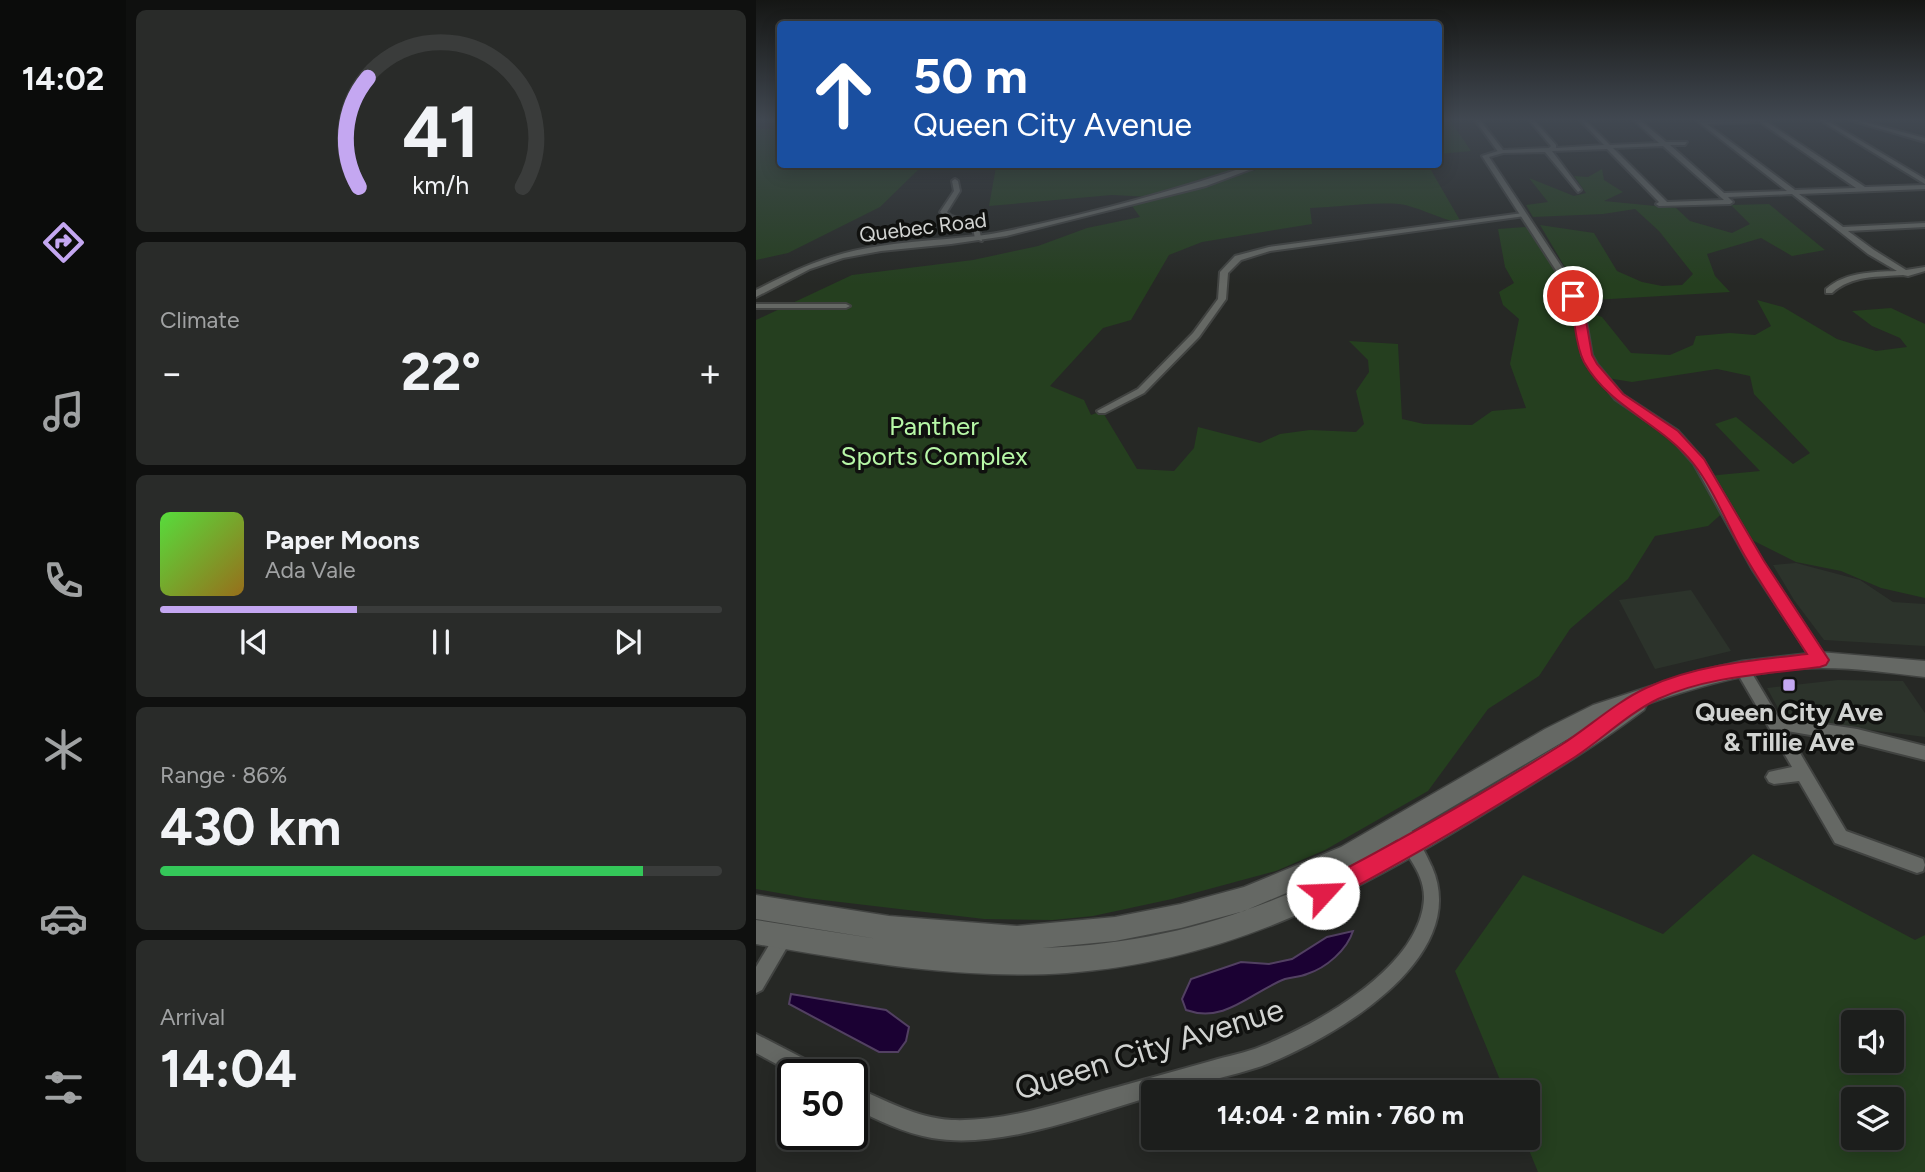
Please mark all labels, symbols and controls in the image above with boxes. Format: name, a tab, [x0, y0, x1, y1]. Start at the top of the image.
text: 50 m	[913, 46, 1028, 105]
icon: ahead	[798, 49, 889, 140]
text: 14:02	[22, 60, 104, 98]
text: 41	[403, 89, 479, 176]
text: Queen City Avenue	[913, 106, 1192, 144]
text: km/h	[412, 170, 470, 200]
street label: Quebec Road	[858, 207, 988, 247]
icon: directions	[39, 218, 88, 267]
pin	[1543, 266, 1603, 326]
icon: arrive	[1554, 277, 1592, 315]
text: Climate	[160, 306, 239, 334]
text: 22°	[401, 341, 481, 403]
text: −	[160, 350, 184, 396]
text: +	[698, 350, 722, 396]
icon: music	[39, 387, 88, 436]
park label: Panther Sports Complex	[840, 410, 1028, 472]
text: Paper Moons	[265, 524, 420, 556]
icon: phone	[39, 556, 88, 605]
text: Ada Vale	[265, 556, 356, 584]
icon: previous	[235, 623, 273, 661]
icon: pause	[422, 623, 460, 661]
icon: next	[609, 623, 647, 661]
marker: Queen City Ave & Tillie Ave	[1781, 677, 1797, 693]
place label: Queen City Ave & Tillie Ave	[1695, 696, 1883, 758]
icon: climate	[39, 725, 88, 774]
text: Range · 86%	[160, 761, 287, 789]
text: 430 km	[160, 796, 341, 858]
position arrow	[1286, 856, 1360, 930]
icon: car	[39, 894, 88, 943]
street label: Queen City Avenue	[1010, 990, 1288, 1108]
text: Arrival	[160, 1003, 225, 1031]
map controls	[1841, 1010, 1904, 1150]
button: sound	[1841, 1010, 1904, 1073]
text: 14:04	[160, 1038, 297, 1100]
speed limit sign: 50	[777, 1059, 868, 1150]
icon: filters	[39, 1063, 88, 1112]
button: layers	[1841, 1087, 1904, 1150]
text: 14:04 · 2 min · 760 m	[1217, 1099, 1464, 1131]

